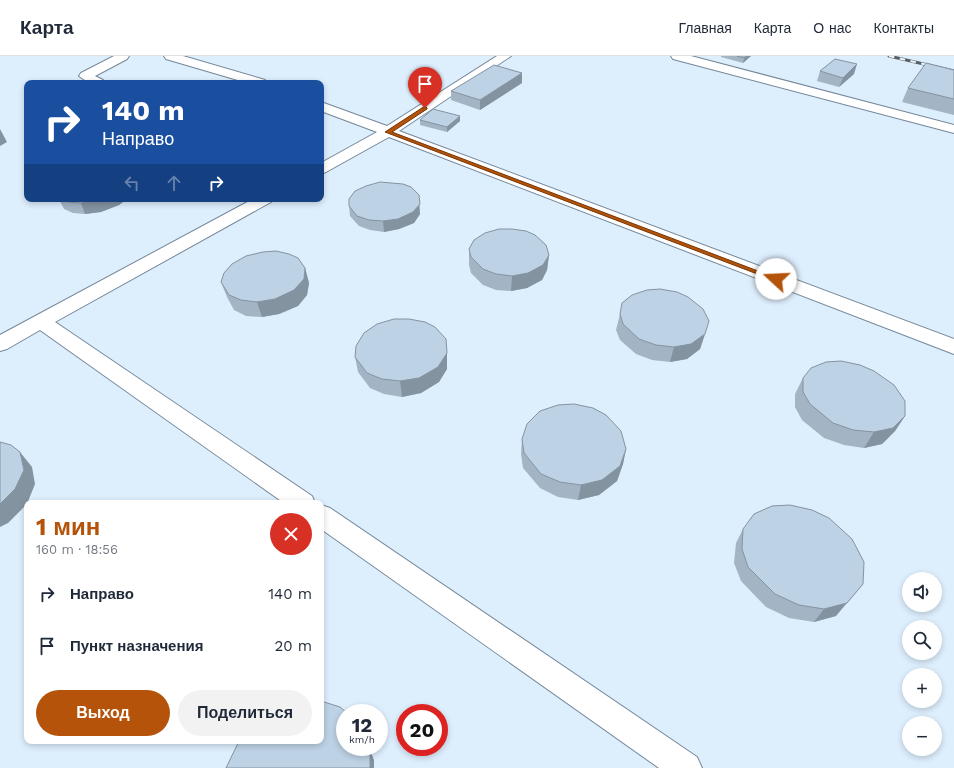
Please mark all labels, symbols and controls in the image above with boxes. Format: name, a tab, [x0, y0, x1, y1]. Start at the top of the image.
text: Карта	[20, 16, 74, 39]
text: Главная	[679, 20, 732, 36]
text: Карта	[754, 20, 791, 36]
text: О нас	[813, 20, 852, 36]
text: Контакты	[874, 20, 934, 36]
pin	[408, 67, 442, 108]
icon: arrive	[414, 73, 436, 95]
text: 140 m	[102, 94, 185, 127]
icon: right	[36, 96, 88, 148]
text: Направо	[102, 128, 174, 149]
icon: left	[121, 172, 143, 194]
icon: ahead	[163, 172, 185, 194]
icon: right	[205, 172, 227, 194]
position arrow	[755, 258, 797, 300]
text: 1 мин	[36, 513, 100, 541]
button: close	[270, 513, 312, 555]
text: 160 m · 18:56	[36, 542, 118, 557]
map controls	[902, 572, 942, 756]
button: sound	[902, 572, 942, 612]
icon: right	[36, 583, 58, 605]
text: Направо	[70, 585, 134, 603]
text: 140 m	[268, 585, 312, 603]
button: search	[902, 620, 942, 660]
icon: arrive	[36, 635, 58, 657]
text: Пункт назначения	[70, 637, 203, 655]
text: 20 m	[275, 637, 312, 655]
button: +	[902, 668, 942, 708]
button: Выход	[36, 690, 170, 736]
button: Поделиться	[178, 690, 312, 736]
speed limit sign: 20	[396, 704, 448, 756]
text: 12	[352, 713, 372, 737]
button: −	[902, 716, 942, 756]
text: km/h	[349, 734, 375, 745]

